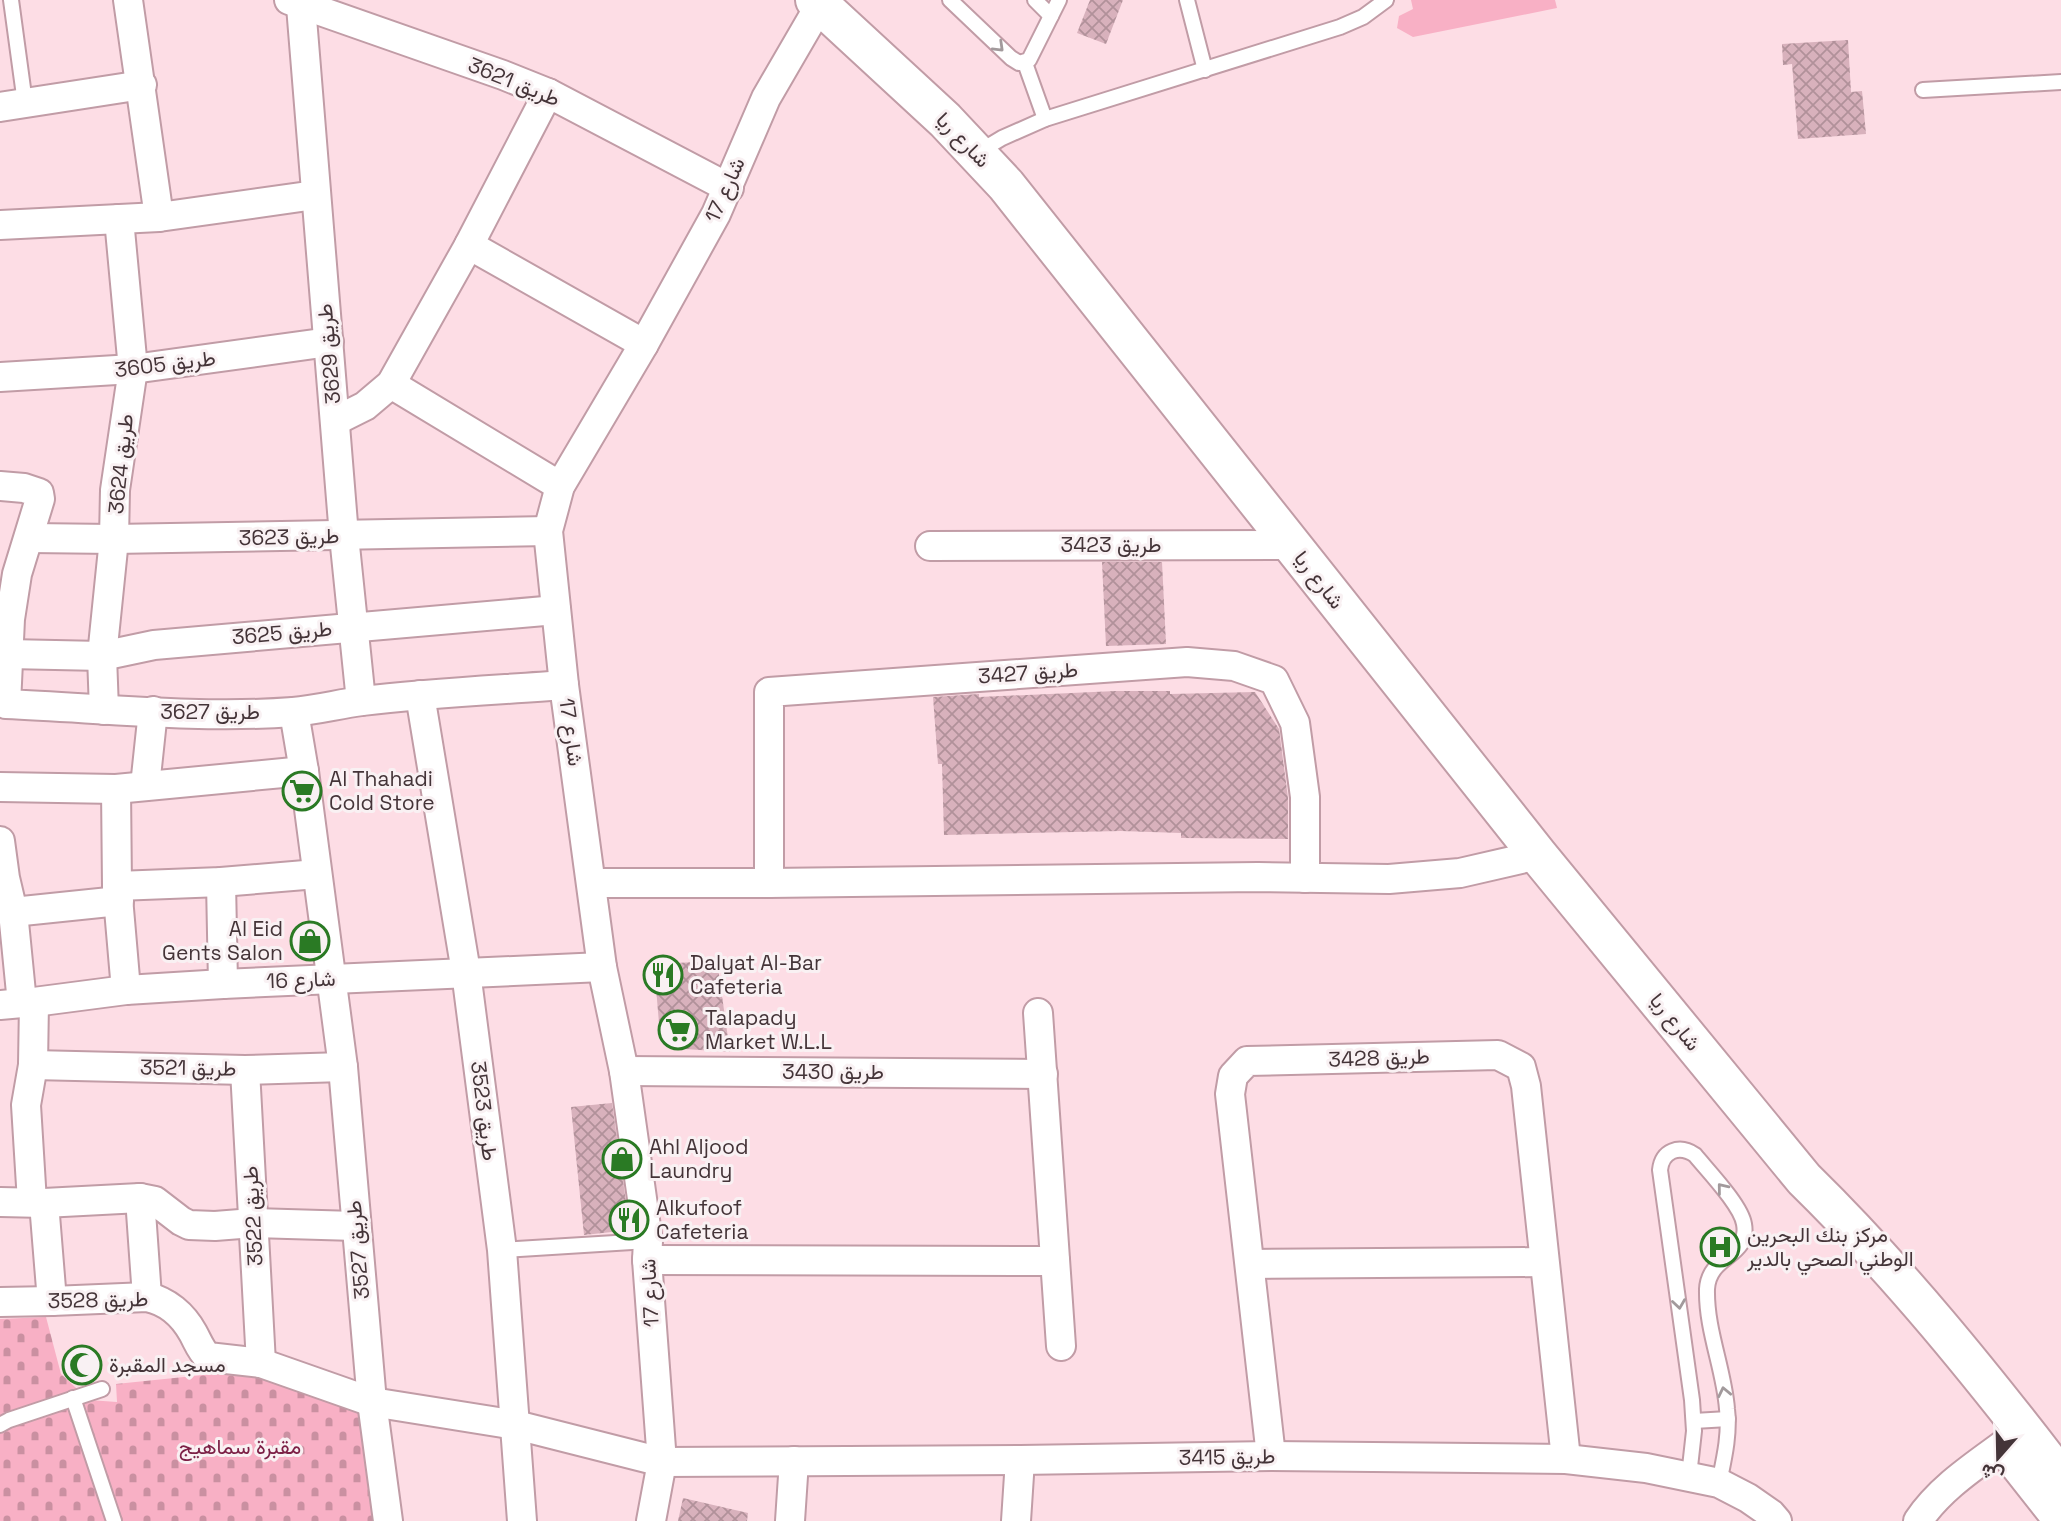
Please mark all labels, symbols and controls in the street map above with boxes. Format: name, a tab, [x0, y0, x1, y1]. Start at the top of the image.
one-way arrow	[991, 39, 1004, 52]
street label: طريق 3621	[464, 51, 564, 112]
street label: شارع ريا	[930, 106, 996, 174]
street label: شارع 17	[698, 153, 752, 227]
street label: طريق 3629	[311, 303, 346, 405]
street label: طريق 3605	[113, 344, 217, 383]
street label: طريق 3624	[102, 413, 139, 515]
street label: طريق 3623	[238, 522, 340, 551]
street label: طريق 3423	[1060, 531, 1162, 558]
street label: شارع ريا	[1287, 545, 1351, 615]
street label: طريق 3625	[231, 615, 333, 650]
street label: طريق 3427	[977, 656, 1079, 689]
street label: شارع 17	[552, 696, 590, 768]
street label: طريق 3627	[160, 698, 260, 725]
place label: Al Thahadi Cold Store	[329, 765, 435, 816]
supermarket icon: Al Thahadi Cold Store	[281, 770, 323, 812]
place label: Al Eid Gents Salon	[162, 915, 283, 966]
shop icon: Al Eid Gents Salon	[289, 920, 331, 962]
place label: Dalyat Al-Bar Cafeteria	[690, 949, 822, 1000]
restaurant icon: Dalyat Al-Bar Cafeteria	[642, 954, 684, 996]
street label: شارع 16	[266, 965, 336, 995]
street label: شارع ريا	[1643, 987, 1707, 1057]
place label: Talapady Market W.L.L	[705, 1004, 832, 1055]
supermarket icon: Talapady Market W.L.L	[657, 1009, 699, 1051]
street label: طريق 3428	[1328, 1042, 1430, 1073]
street label: طريق 3521	[140, 1053, 236, 1082]
street label: طريق 3430	[782, 1058, 884, 1085]
street label: طريق 3523	[465, 1060, 504, 1162]
place label: Ahl Aljood Laundry	[649, 1133, 748, 1184]
shop icon: Ahl Aljood Laundry	[601, 1138, 643, 1180]
street label: طريق 3522	[236, 1165, 269, 1267]
one-way arrow	[1717, 1183, 1730, 1195]
place label: Alkufoof Cafeteria	[656, 1194, 749, 1245]
street label: طريق 3527	[340, 1199, 375, 1301]
restaurant icon: Alkufoof Cafeteria	[608, 1199, 650, 1241]
place label: مركز بنك البحرين الوطني الصحي بالدير	[1746, 1221, 1914, 1276]
hospital icon: مركز بنك البحرين الوطني الصحي بالدير	[1699, 1226, 1741, 1268]
street label: شارع 17	[634, 1258, 666, 1328]
street label: طريق 3528	[47, 1285, 149, 1314]
one-way arrow	[1671, 1299, 1686, 1310]
mosque icon: مسجد المقبرة	[61, 1344, 103, 1386]
place label: مسجد المقبرة	[109, 1351, 226, 1378]
one-way arrow	[1718, 1386, 1733, 1398]
north arrow	[1963, 1423, 2033, 1493]
park label: مقبرة سماهيج	[179, 1433, 301, 1461]
street label: طريق 3415	[1178, 1442, 1276, 1471]
text: ش	[1977, 1458, 2007, 1489]

